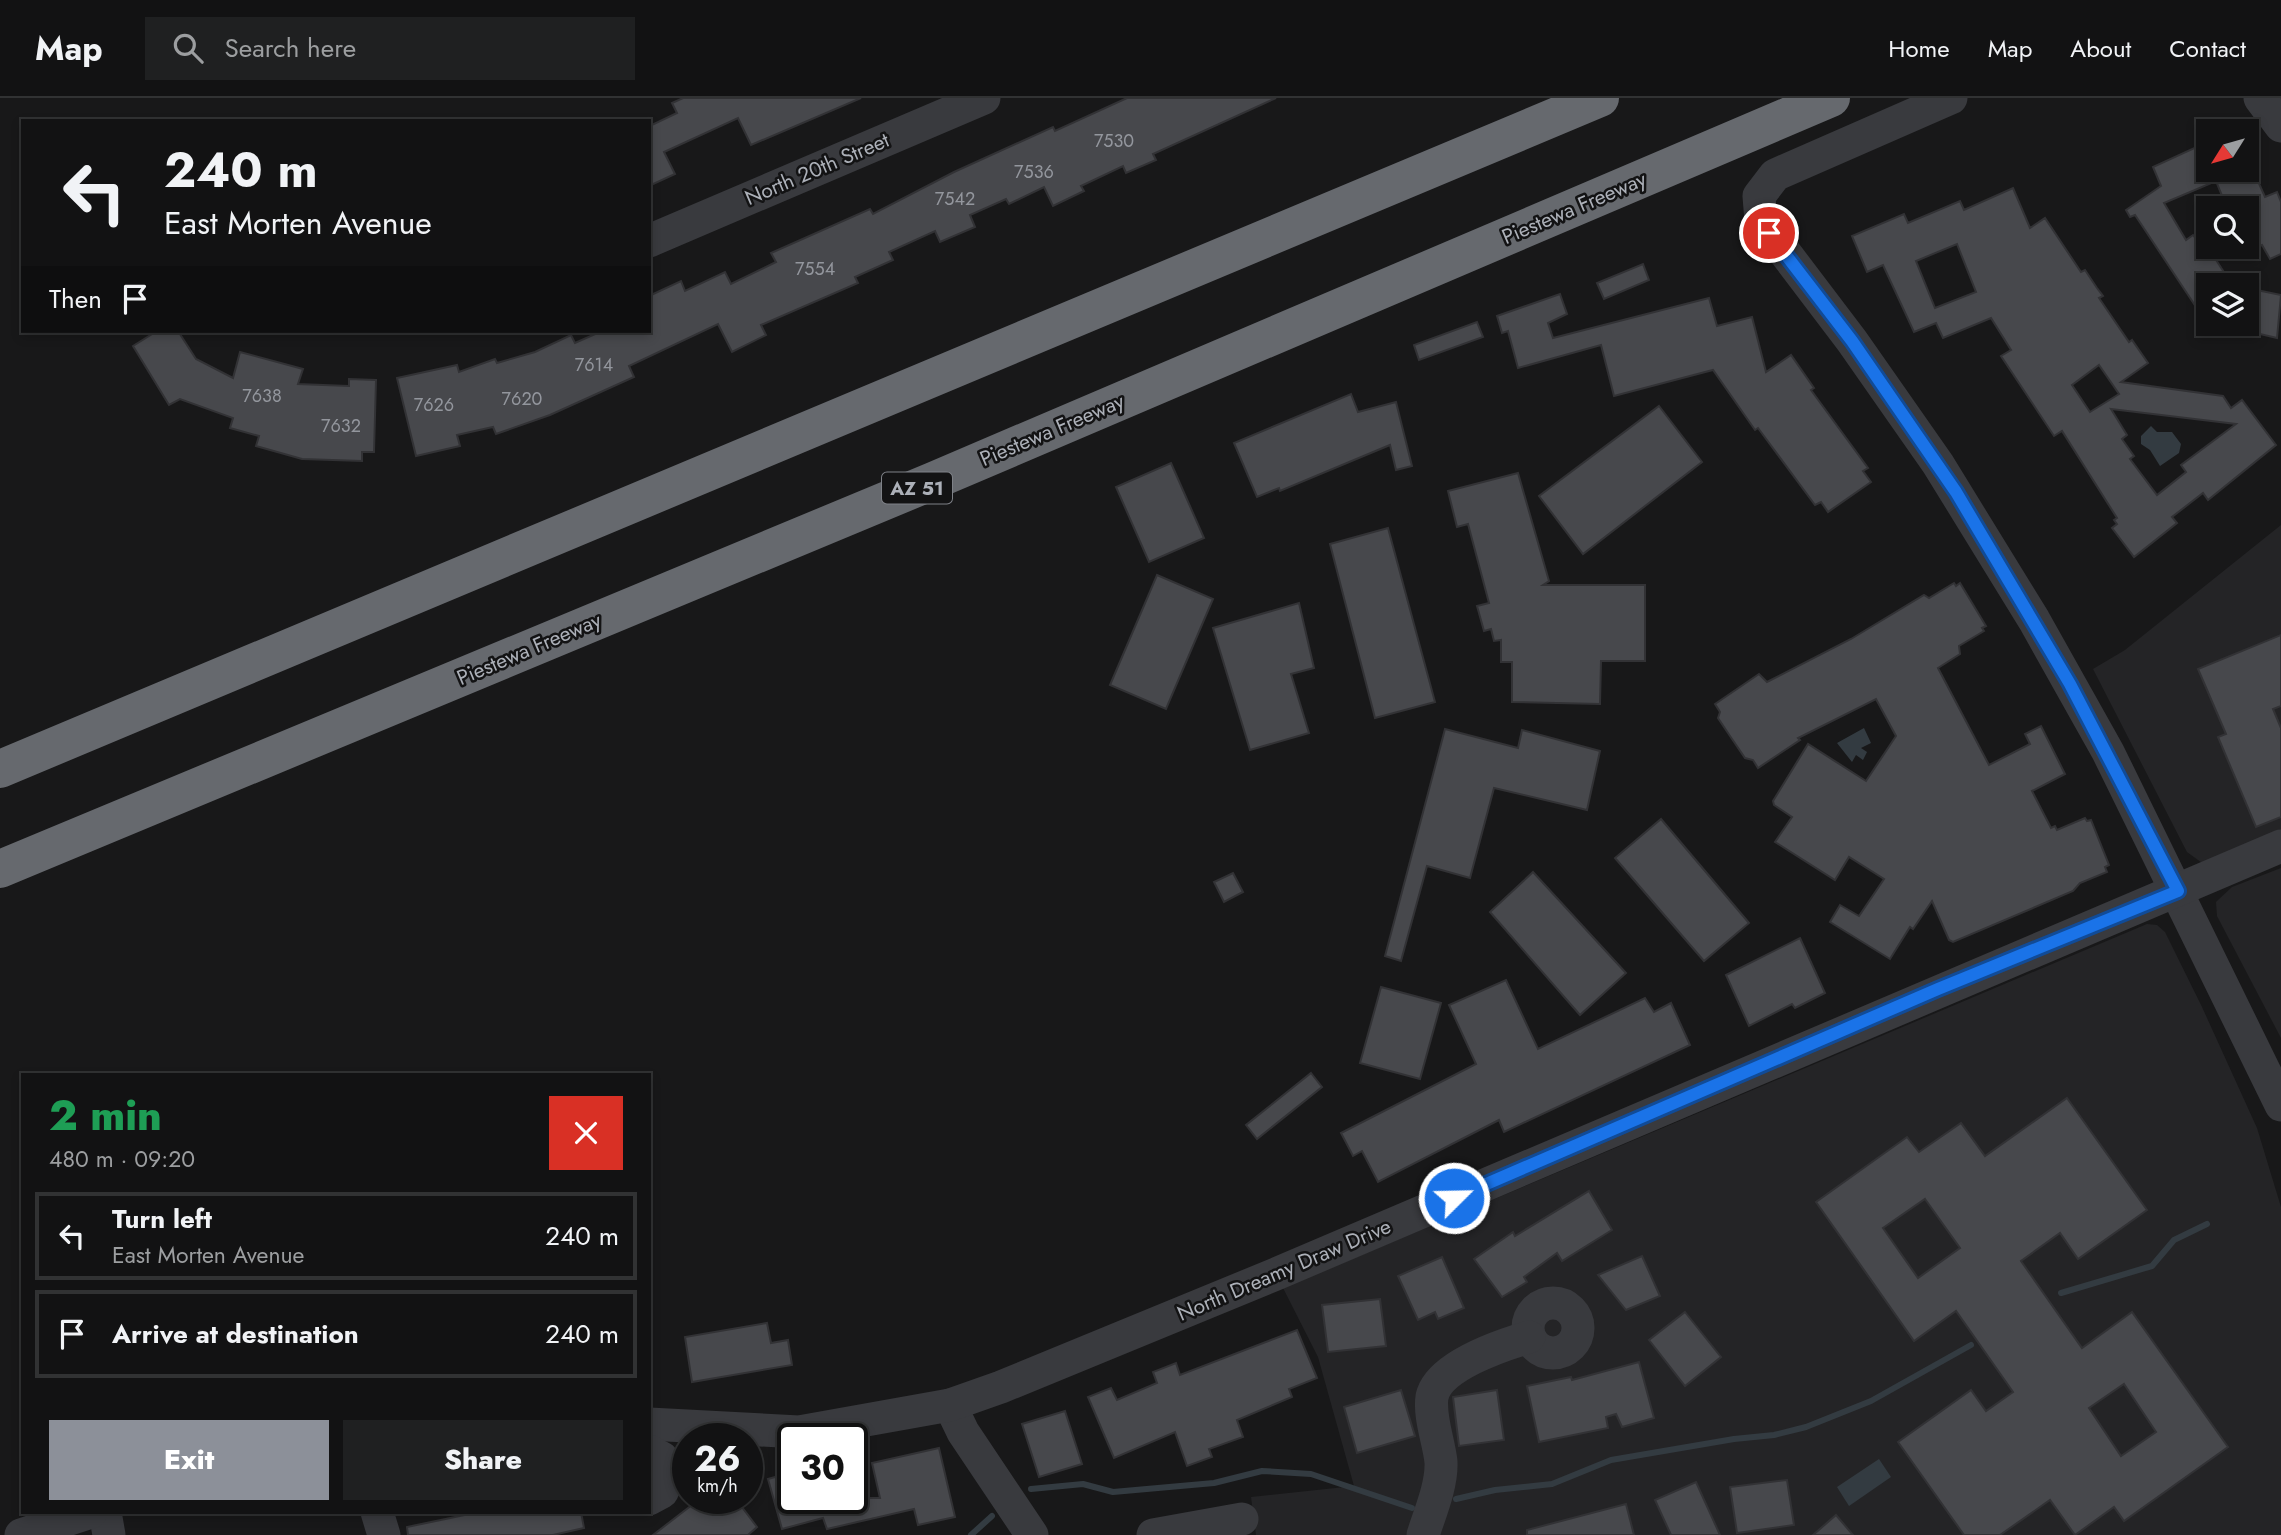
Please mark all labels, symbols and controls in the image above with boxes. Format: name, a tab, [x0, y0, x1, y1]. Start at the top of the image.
search box	[145, 17, 635, 80]
text: Map	[35, 25, 103, 72]
icon: search	[169, 29, 207, 67]
text: Search here	[225, 29, 356, 67]
text: Home	[1888, 31, 1950, 66]
text: Map	[1988, 31, 2032, 66]
text: About	[2070, 31, 2131, 66]
text: Contact	[2169, 31, 2246, 66]
north arrow	[2196, 119, 2259, 182]
map controls	[2196, 119, 2259, 336]
street label: North 20th Street	[740, 125, 894, 213]
house number: 7530	[1094, 128, 1134, 154]
text: 240 m	[164, 135, 318, 205]
icon: left	[49, 147, 140, 238]
house number: 7536	[1014, 159, 1054, 185]
street label: Piestewa Freeway	[1497, 164, 1652, 252]
house number: 7542	[935, 186, 975, 212]
button: search	[2196, 196, 2259, 259]
text: East Morten Avenue	[164, 200, 432, 246]
pin	[1739, 203, 1799, 263]
icon: arrive	[1750, 214, 1788, 252]
house number: 7554	[795, 256, 835, 282]
button: layers	[2196, 273, 2259, 336]
text: Then	[49, 280, 102, 318]
icon: arrive	[116, 280, 154, 318]
house number: 7614	[575, 352, 613, 378]
house number: 7638	[242, 383, 282, 409]
house number: 7620	[502, 386, 543, 412]
street label: Piestewa Freeway	[975, 386, 1130, 474]
house number: 7626	[414, 392, 454, 418]
house number: 7632	[321, 413, 361, 439]
road number: AZ 51	[882, 472, 952, 504]
street label: Piestewa Freeway	[452, 605, 607, 693]
text: 2 min	[49, 1085, 162, 1146]
button: close	[549, 1096, 623, 1170]
text: 480 m · 09:20	[49, 1142, 195, 1176]
position arrow	[1417, 1161, 1491, 1235]
text: Turn left	[112, 1200, 212, 1238]
street label: North Dreamy Draw Drive	[1172, 1211, 1396, 1329]
icon: left	[53, 1217, 91, 1255]
text: 240 m	[545, 1217, 619, 1255]
text: East Morten Avenue	[112, 1238, 304, 1272]
icon: arrive	[53, 1315, 91, 1353]
text: Arrive at destination	[112, 1315, 359, 1353]
text: 240 m	[545, 1315, 619, 1353]
button: Exit	[49, 1420, 329, 1500]
button: Share	[343, 1420, 623, 1500]
speed limit sign: 30	[777, 1423, 868, 1514]
text: 26	[694, 1434, 741, 1484]
text: km/h	[697, 1473, 738, 1499]

